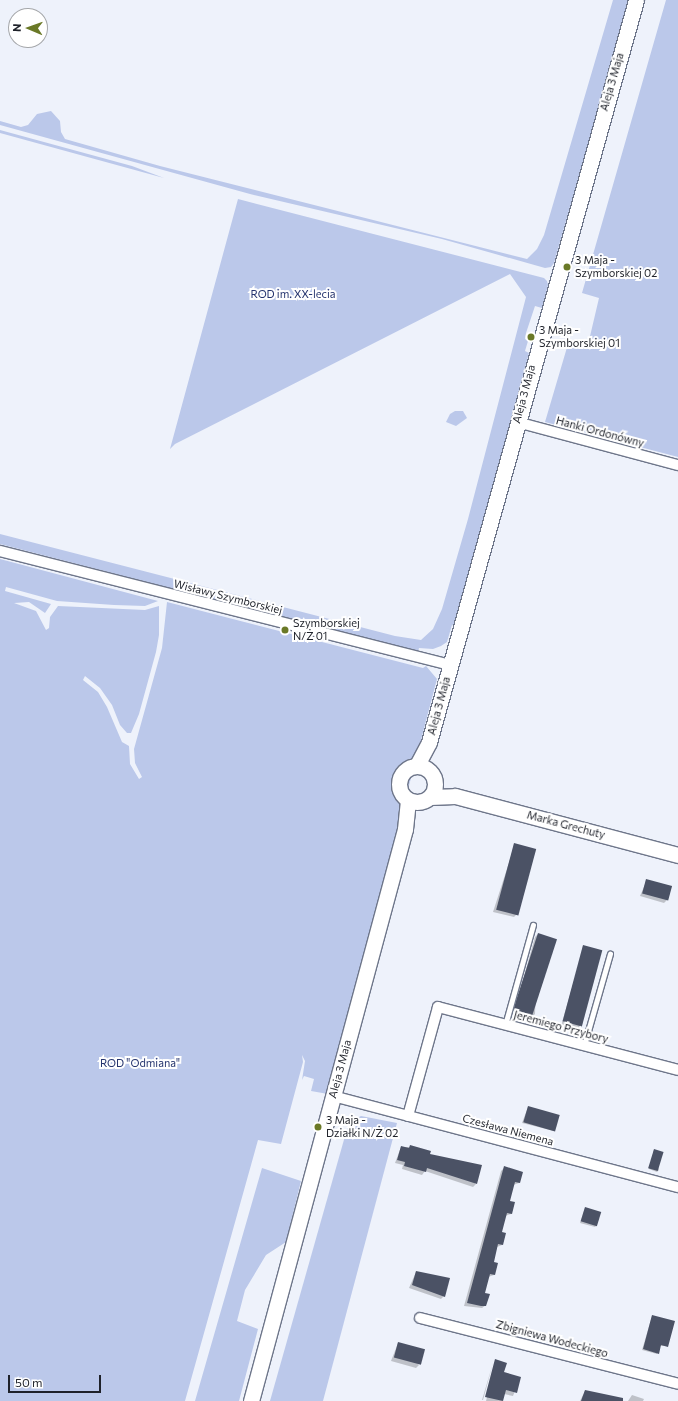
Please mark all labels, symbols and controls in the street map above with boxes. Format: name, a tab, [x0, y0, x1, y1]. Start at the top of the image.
north arrow	[8, 8, 48, 48]
text: N	[10, 23, 23, 32]
street label: Aleja 3 Maja	[597, 51, 627, 113]
place label: 3 Maja - Szymborskiej 02	[575, 254, 657, 280]
marker: 3 Maja - Szymborskiej 02	[562, 262, 572, 272]
park label: ROD im. XX-lecia	[250, 287, 336, 301]
place label: 3 Maja - Szymborskiej 01	[539, 324, 620, 350]
marker: 3 Maja - Szymborskiej 01	[526, 332, 536, 342]
street label: Aleja 3 Maja	[510, 363, 538, 425]
street label: Hanki Ordonówny	[555, 414, 645, 450]
street label: Wisławy Szymborskiej	[172, 577, 284, 617]
place label: Szymborskiej N/Ż 01	[293, 617, 360, 643]
marker: Szymborskiej N/Ż 01	[280, 625, 290, 635]
street label: Aleja 3 Maja	[425, 675, 453, 737]
street label: Marka Grechuty	[525, 808, 607, 842]
street label: Jeremiego Przybory	[512, 1008, 610, 1046]
street label: Aleja 3 Maja	[326, 1038, 354, 1100]
park label: ROD "Odmiana"	[100, 1056, 180, 1070]
street label: Czesława Niemena	[461, 1112, 555, 1148]
place label: 3 Maja - Działki N/Ż 02	[326, 1114, 398, 1140]
marker: 3 Maja - Działki N/Ż 02	[313, 1122, 323, 1132]
street label: Zbigniewa Wodeckiego	[494, 1318, 610, 1360]
scale bar	[10, 1367, 103, 1393]
text: 50 m	[15, 1375, 43, 1389]

